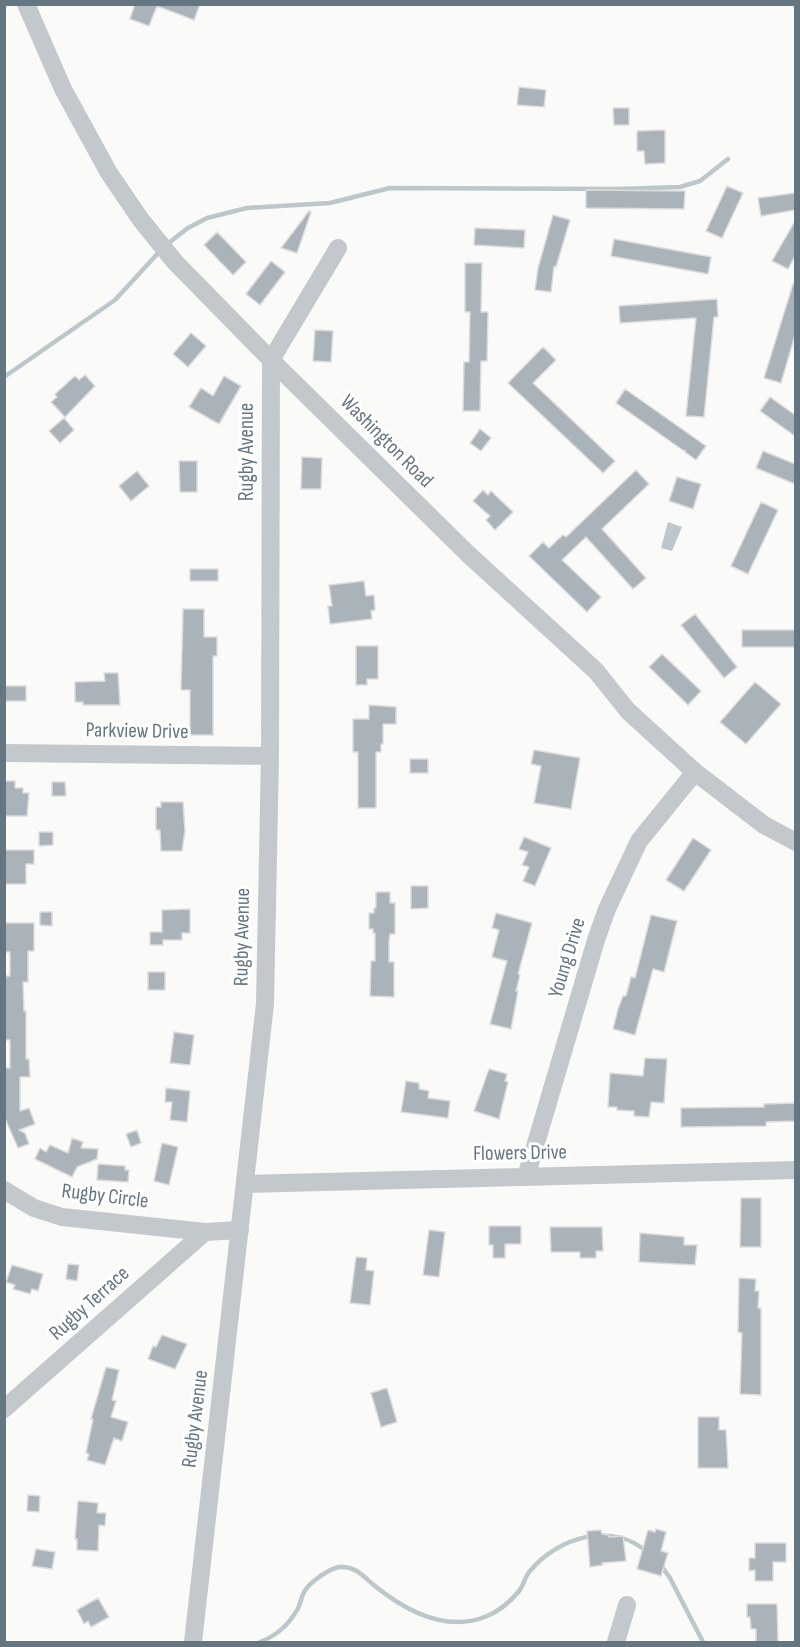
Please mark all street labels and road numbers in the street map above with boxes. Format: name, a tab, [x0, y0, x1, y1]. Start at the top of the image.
street label: Washington Road	[334, 390, 438, 494]
street label: Rugby Avenue	[235, 403, 261, 501]
street label: Parkview Drive	[85, 719, 189, 745]
street label: Rugby Avenue	[230, 888, 256, 986]
street label: Young Drive	[544, 915, 592, 1001]
street label: Flowers Drive	[473, 1141, 567, 1167]
street label: Rugby Circle	[60, 1179, 150, 1215]
street label: Rugby Terrace	[45, 1262, 135, 1346]
street label: Rugby Avenue	[178, 1369, 214, 1469]

